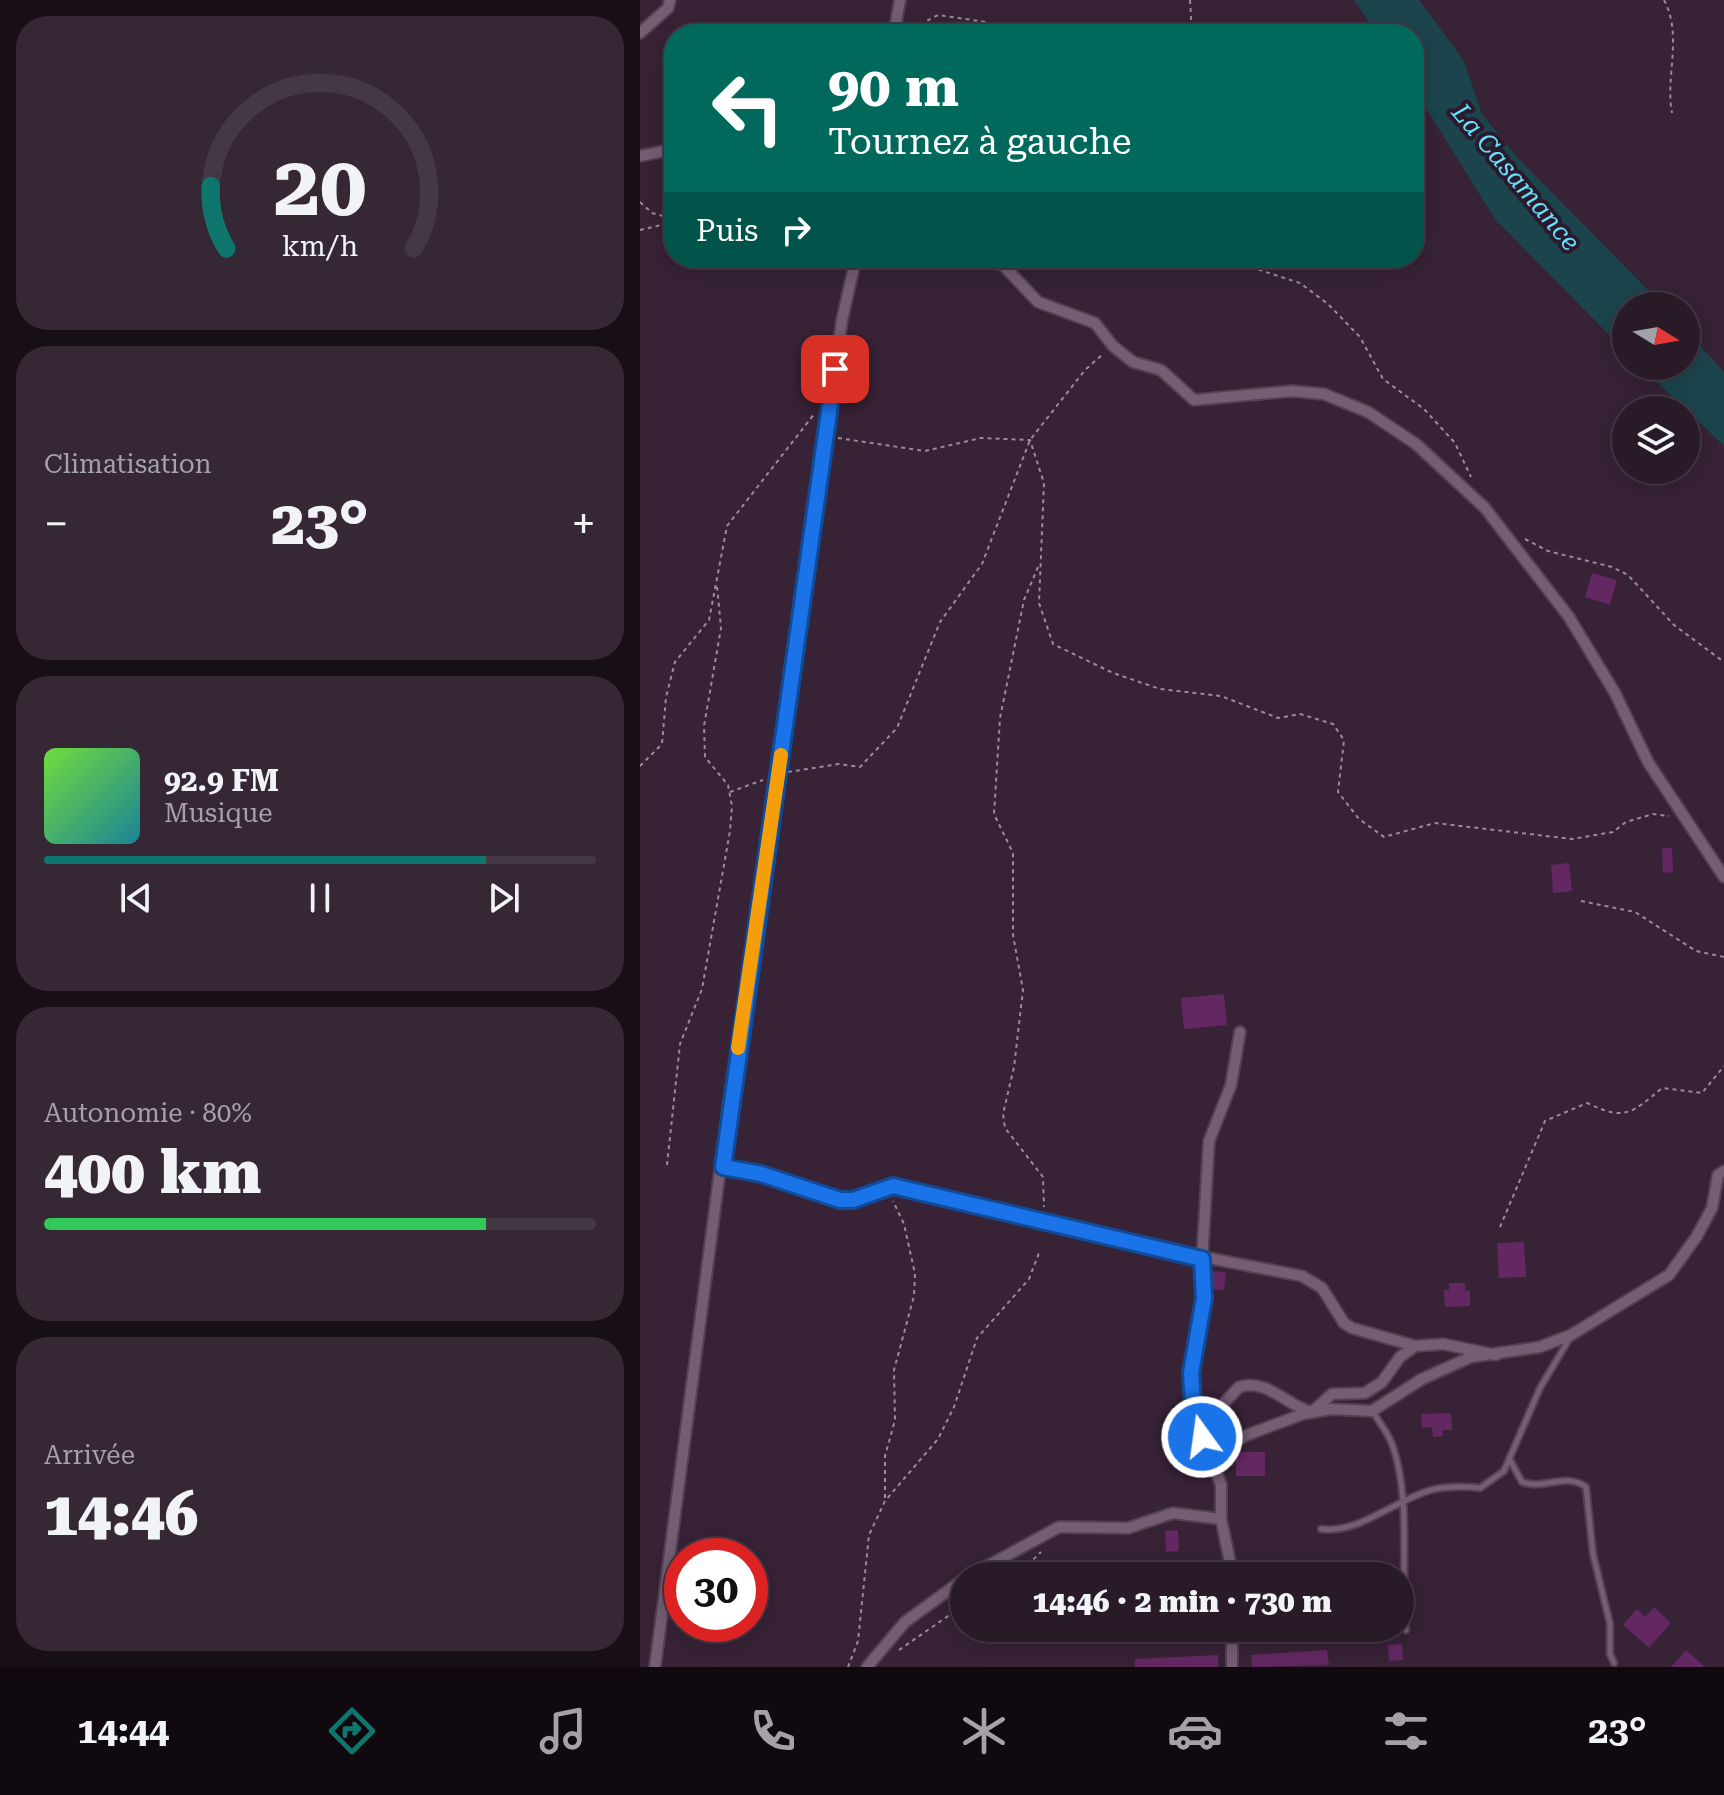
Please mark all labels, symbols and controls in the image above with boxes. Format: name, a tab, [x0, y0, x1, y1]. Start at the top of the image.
text: 90 m	[828, 54, 959, 120]
icon: left	[696, 56, 800, 160]
water label: La Casamance	[1445, 97, 1586, 256]
text: Tournez à gauche	[828, 121, 1131, 163]
text: 20	[273, 138, 367, 235]
icon: right	[774, 208, 818, 252]
text: Puis	[696, 213, 758, 248]
text: km/h	[282, 229, 358, 263]
north arrow	[1612, 292, 1700, 380]
map controls	[1612, 292, 1700, 484]
pin	[801, 335, 869, 403]
icon: arrive	[813, 347, 857, 391]
button: layers	[1612, 396, 1700, 484]
text: Climatisation	[44, 449, 211, 479]
text: 23°	[271, 488, 369, 559]
text: −	[44, 498, 69, 550]
text: +	[571, 498, 596, 550]
text: 92.9 FM	[164, 763, 279, 798]
text: Musique	[164, 798, 273, 828]
icon: previous	[114, 876, 158, 920]
icon: pause	[298, 876, 342, 920]
icon: next	[482, 876, 526, 920]
text: Autonomie · 80%	[44, 1098, 252, 1128]
text: 400 km	[44, 1137, 261, 1208]
position arrow	[1160, 1395, 1244, 1479]
text: Arrivée	[44, 1440, 135, 1470]
text: 14:46	[44, 1479, 198, 1550]
speed limit sign: 30	[664, 1538, 768, 1642]
text: 14:46 · 2 min · 730 m	[1032, 1584, 1332, 1619]
icon: directions	[324, 1703, 380, 1759]
icon: music	[535, 1703, 591, 1759]
icon: phone	[745, 1703, 801, 1759]
icon: climate	[956, 1703, 1012, 1759]
icon: car	[1167, 1703, 1223, 1759]
icon: filters	[1378, 1703, 1434, 1759]
text: 14:44	[77, 1710, 169, 1752]
text: 23°	[1588, 1710, 1647, 1752]

